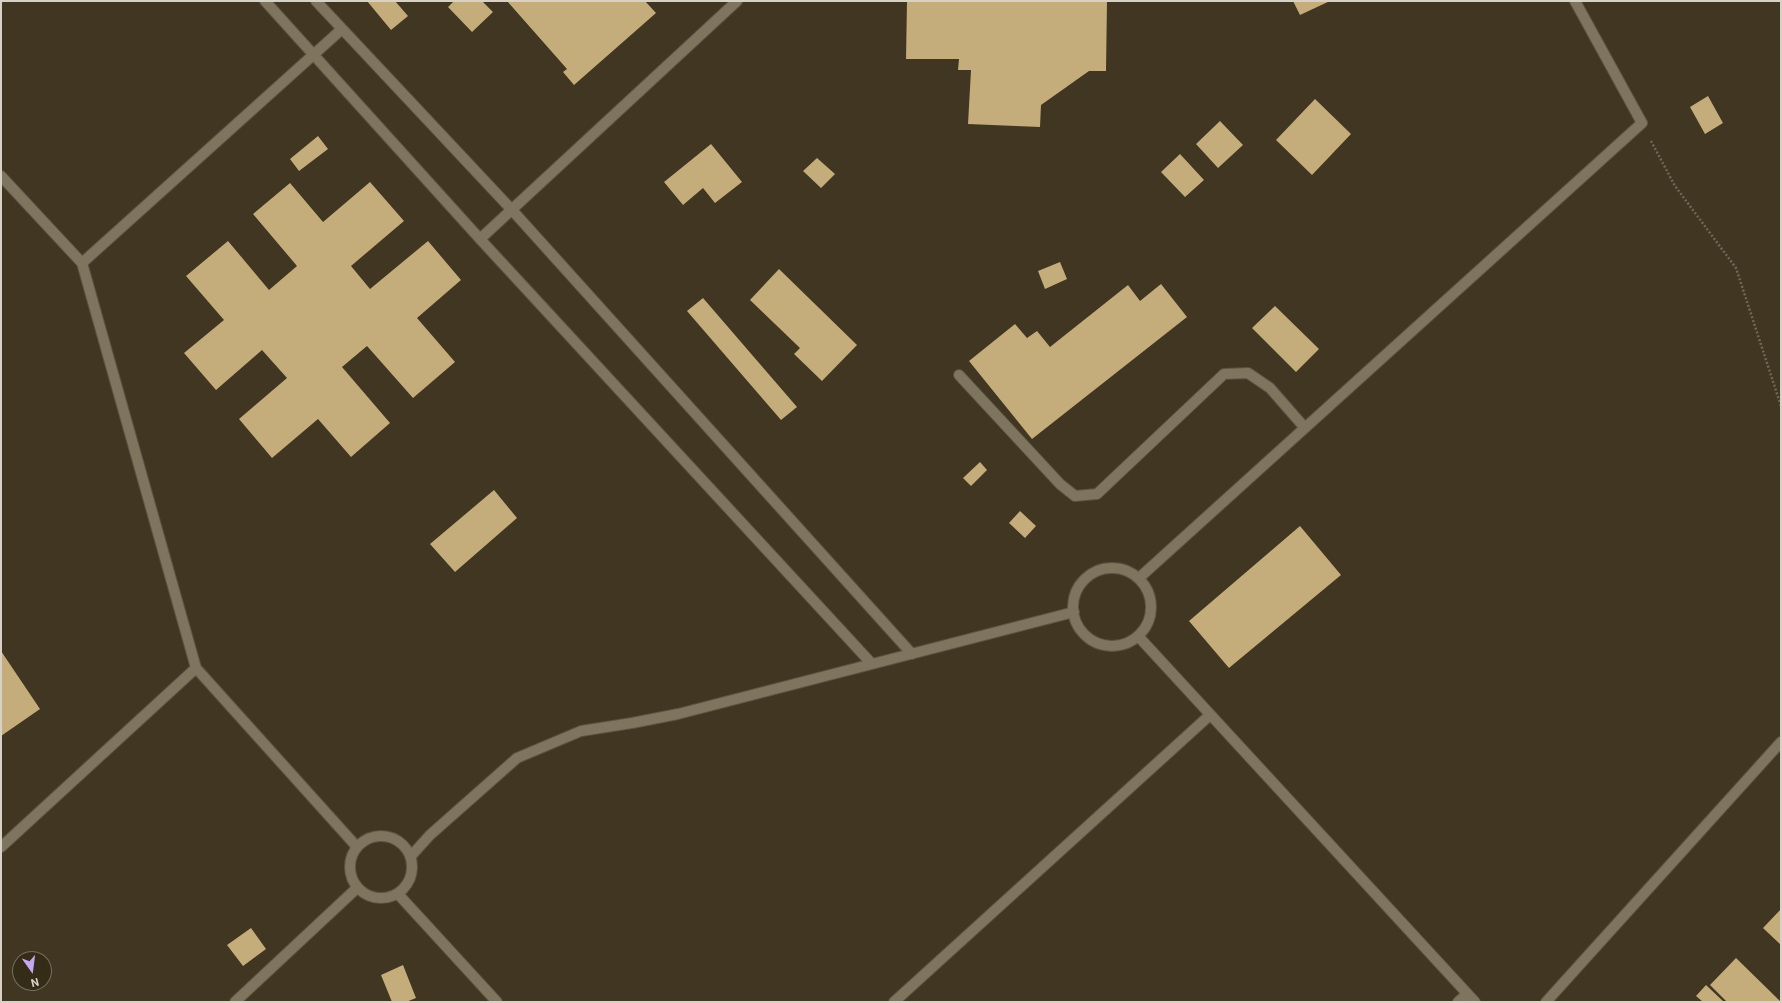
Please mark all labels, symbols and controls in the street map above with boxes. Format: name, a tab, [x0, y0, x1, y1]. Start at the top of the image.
north arrow	[12, 951, 52, 991]
text: N	[29, 975, 40, 989]

